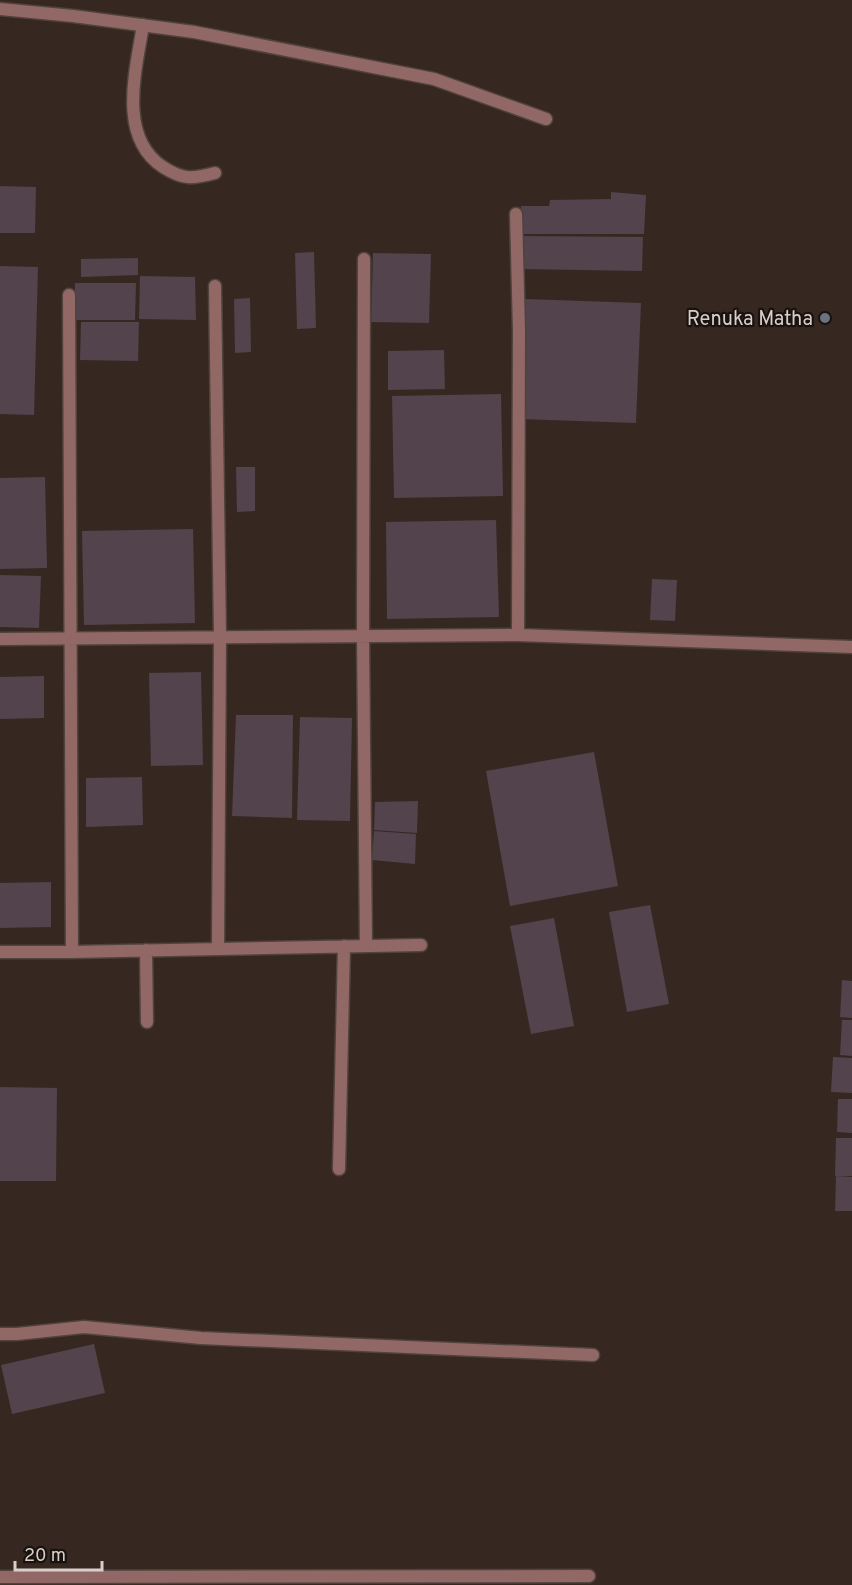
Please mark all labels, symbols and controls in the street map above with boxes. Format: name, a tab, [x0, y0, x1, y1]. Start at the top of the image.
place label: Renuka Matha	[687, 307, 813, 333]
marker: Renuka Matha	[818, 311, 832, 325]
scale bar	[15, 1534, 102, 1572]
text: 20 m	[24, 1545, 66, 1568]

